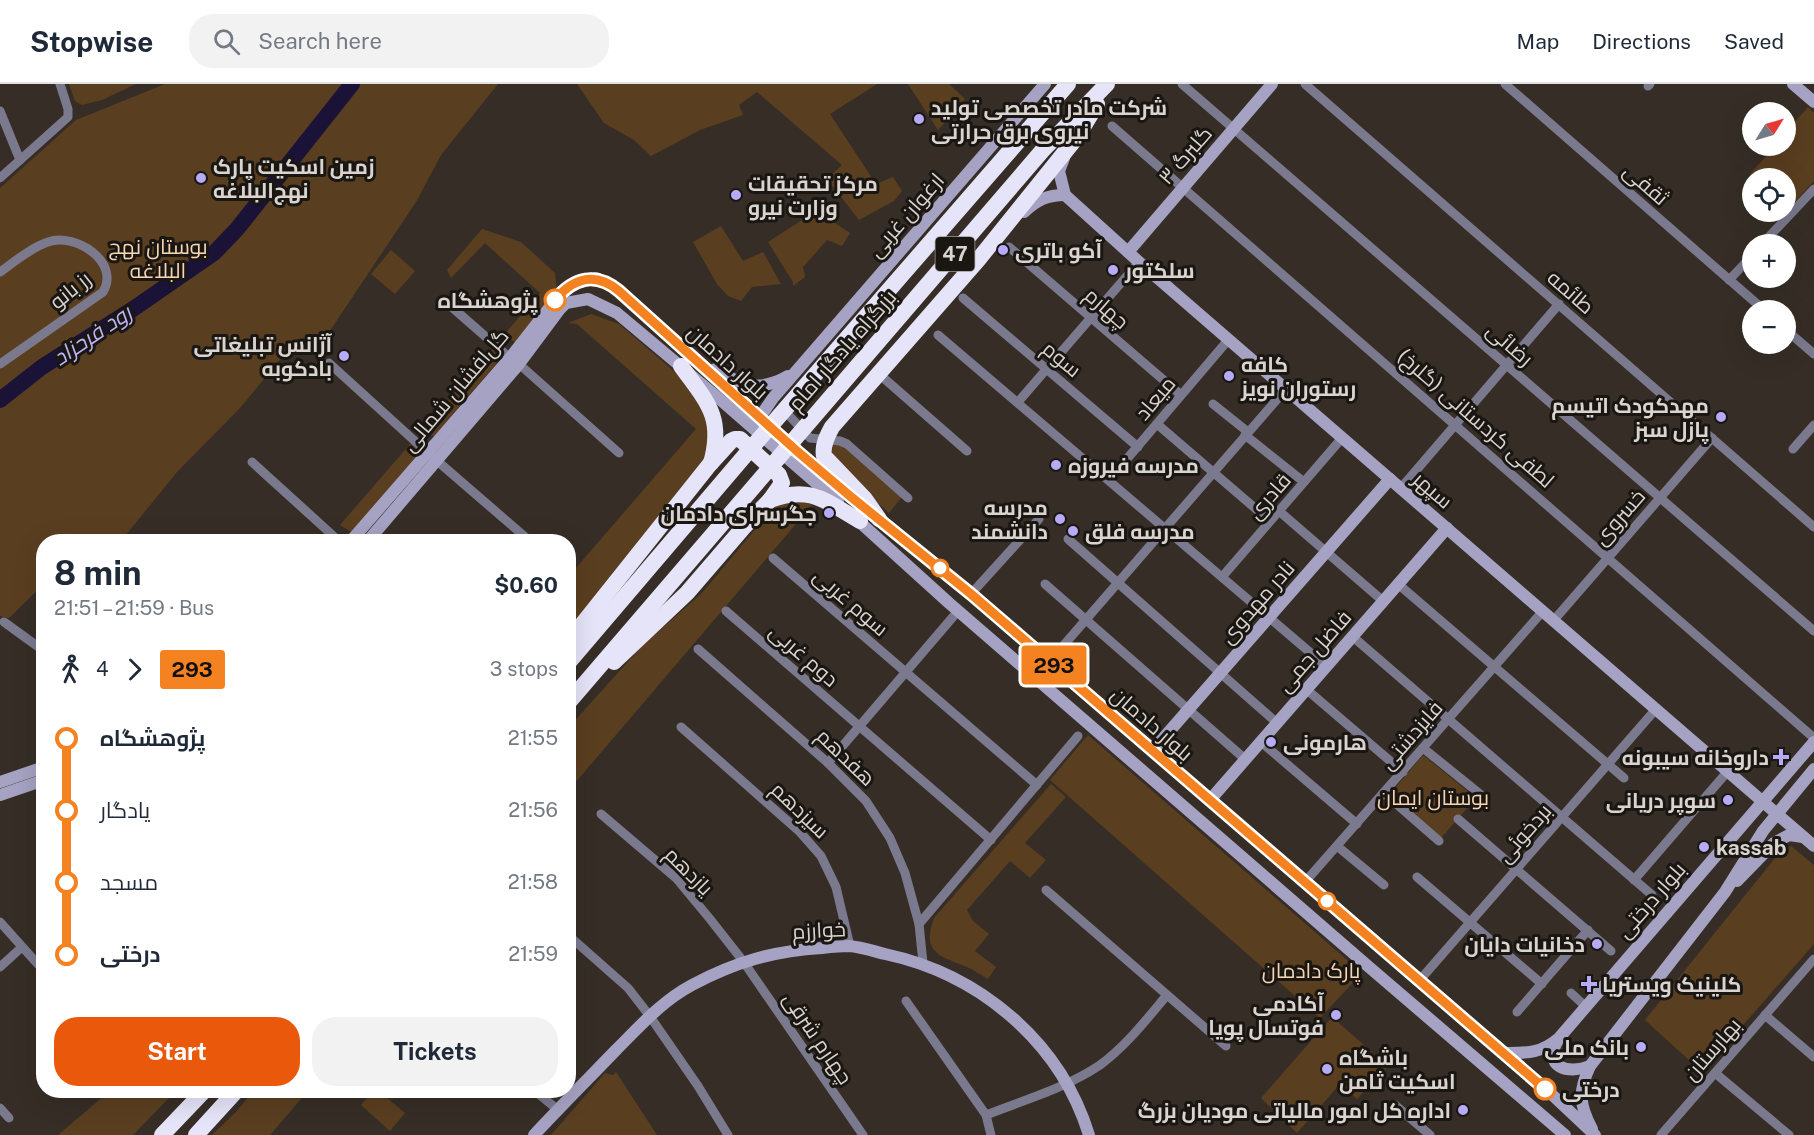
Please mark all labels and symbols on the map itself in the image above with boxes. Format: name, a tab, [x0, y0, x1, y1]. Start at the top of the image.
place label: شرکت مادر تخصصی تولید نیروی برق حرارتی	[931, 95, 1167, 145]
north arrow	[1742, 102, 1796, 156]
marker: شرکت مادر تخصصی تولید نیروی برق حرارتی	[912, 112, 926, 126]
street label: گلبرگ ۳	[1153, 121, 1217, 189]
place label: زمین اسکیت پارک نهج‌البلاغه	[213, 154, 375, 205]
street label: ثقفی	[1618, 158, 1674, 211]
street label: ارغوان غربی	[863, 168, 950, 263]
marker: زمین اسکیت پارک نهج‌البلاغه	[194, 171, 208, 185]
place label: مرکز تحقیقات وزارت نیرو	[748, 171, 878, 221]
marker: مرکز تحقیقات وزارت نیرو	[729, 188, 743, 202]
park label: بوستان نهج البلاغه	[108, 234, 208, 283]
road number: 47	[936, 237, 974, 271]
place label: آکو باتری	[1015, 238, 1102, 264]
marker: آکو باتری	[996, 243, 1010, 257]
place label: سلکتور	[1124, 258, 1195, 284]
marker: سلکتور	[1106, 263, 1120, 277]
street label: طائمه	[1543, 265, 1599, 319]
street label: رز بانو	[44, 266, 96, 314]
street label: چهارم	[1078, 282, 1134, 335]
street label: بزرگراه یادگار امام	[783, 284, 903, 417]
place label: پژوهشگاه	[438, 288, 538, 316]
marker: پژوهشگاه	[544, 289, 566, 311]
water label: رود فرحزاد	[48, 299, 137, 371]
street label: رضائی	[1481, 317, 1538, 372]
street label: بلوار دادمان	[682, 319, 774, 406]
street label: گل‌افشان شمالی	[396, 323, 514, 457]
place label: آژانس تبلیغاتی بادکوبه	[194, 332, 332, 382]
street label: سوم	[1036, 336, 1086, 384]
street label: لطفی کردستانی (گلرخ)	[1391, 343, 1559, 494]
marker: آژانس تبلیغاتی بادکوبه	[337, 349, 351, 363]
place label: کافه رستوران نویز	[1240, 352, 1356, 402]
marker: کافه رستوران نویز	[1222, 369, 1236, 383]
street label: میعاد	[1130, 371, 1180, 425]
place label: مهدکودک اتیسم پازل سبز	[1551, 393, 1709, 445]
marker: مهدکودک اتیسم پازل سبز	[1714, 410, 1728, 424]
place label: مدرسه فیروزه	[1068, 453, 1199, 479]
marker: مدرسه فیروزه	[1049, 458, 1063, 472]
street label: سپهر	[1407, 466, 1458, 515]
street label: قادری	[1242, 468, 1297, 525]
street label: خسروی	[1588, 484, 1651, 551]
place label: مدرسه دانشمند	[971, 495, 1048, 544]
place label: جگرسرای دادمان	[661, 501, 817, 526]
marker: جگرسرای دادمان	[822, 506, 836, 520]
marker: مدرسه دانشمند	[1053, 512, 1067, 526]
place label: مدرسه فلق	[1085, 519, 1195, 545]
marker: مدرسه فلق	[1066, 524, 1080, 538]
street label: نادر مهدوی	[1214, 556, 1300, 649]
unlabelled marker	[931, 559, 949, 577]
street label: سوم غربی	[807, 563, 893, 643]
street label: فاضل جمی	[1272, 605, 1357, 698]
street label: دوم غربی	[763, 618, 843, 693]
line badge: 293	[1020, 646, 1088, 684]
street label: بلوار دادمان	[1105, 682, 1198, 767]
street label: فایزدشتی	[1374, 695, 1448, 775]
street label: هفدهم	[810, 723, 881, 792]
place label: هارمونی	[1283, 730, 1367, 756]
marker: هارمونی	[1264, 735, 1278, 749]
place label: داروخانه سیبونه	[1622, 745, 1769, 771]
marker: داروخانه سیبونه	[1774, 750, 1788, 764]
street label: سیزدهم	[765, 777, 834, 845]
park label: بوستان ایمان	[1377, 785, 1489, 811]
place label: سوپر دریانی	[1606, 788, 1716, 816]
marker: سوپر دریانی	[1721, 793, 1735, 807]
street label: بردخوئی	[1492, 798, 1557, 868]
place label: kassab	[1716, 835, 1786, 860]
marker: kassab	[1697, 840, 1711, 854]
street label: یازدهم	[658, 842, 719, 902]
street label: بلوار درختی	[1611, 857, 1692, 944]
unlabelled marker	[1318, 892, 1336, 910]
street label: خوارزم	[792, 916, 847, 946]
place label: دخانیات دایان	[1464, 932, 1585, 957]
marker: دخانیات دایان	[1590, 937, 1604, 951]
park label: پارک دادمان	[1262, 958, 1361, 985]
place label: کلینیک ویستریا	[1602, 972, 1741, 998]
marker: کلینیک ویستریا	[1580, 975, 1598, 993]
street label: چهارم شرقی	[776, 987, 858, 1090]
place label: آکادمی فوتسال پویا	[1208, 991, 1324, 1043]
marker: آکادمی فوتسال پویا	[1329, 1008, 1343, 1022]
street label: بهارستان	[1678, 1013, 1747, 1086]
place label: بانک ملی	[1544, 1035, 1629, 1060]
marker: بانک ملی	[1634, 1040, 1648, 1054]
place label: باشگاه اسکیت ثامن	[1339, 1045, 1455, 1094]
marker: باشگاه اسکیت ثامن	[1320, 1062, 1334, 1076]
place label: درختی	[1562, 1077, 1620, 1102]
marker: درختی	[1534, 1078, 1556, 1100]
place label: اداره کل امور مالیاتی مودیان بزرگ	[1138, 1098, 1451, 1124]
marker: اداره کل امور مالیاتی مودیان بزرگ	[1456, 1103, 1470, 1117]

